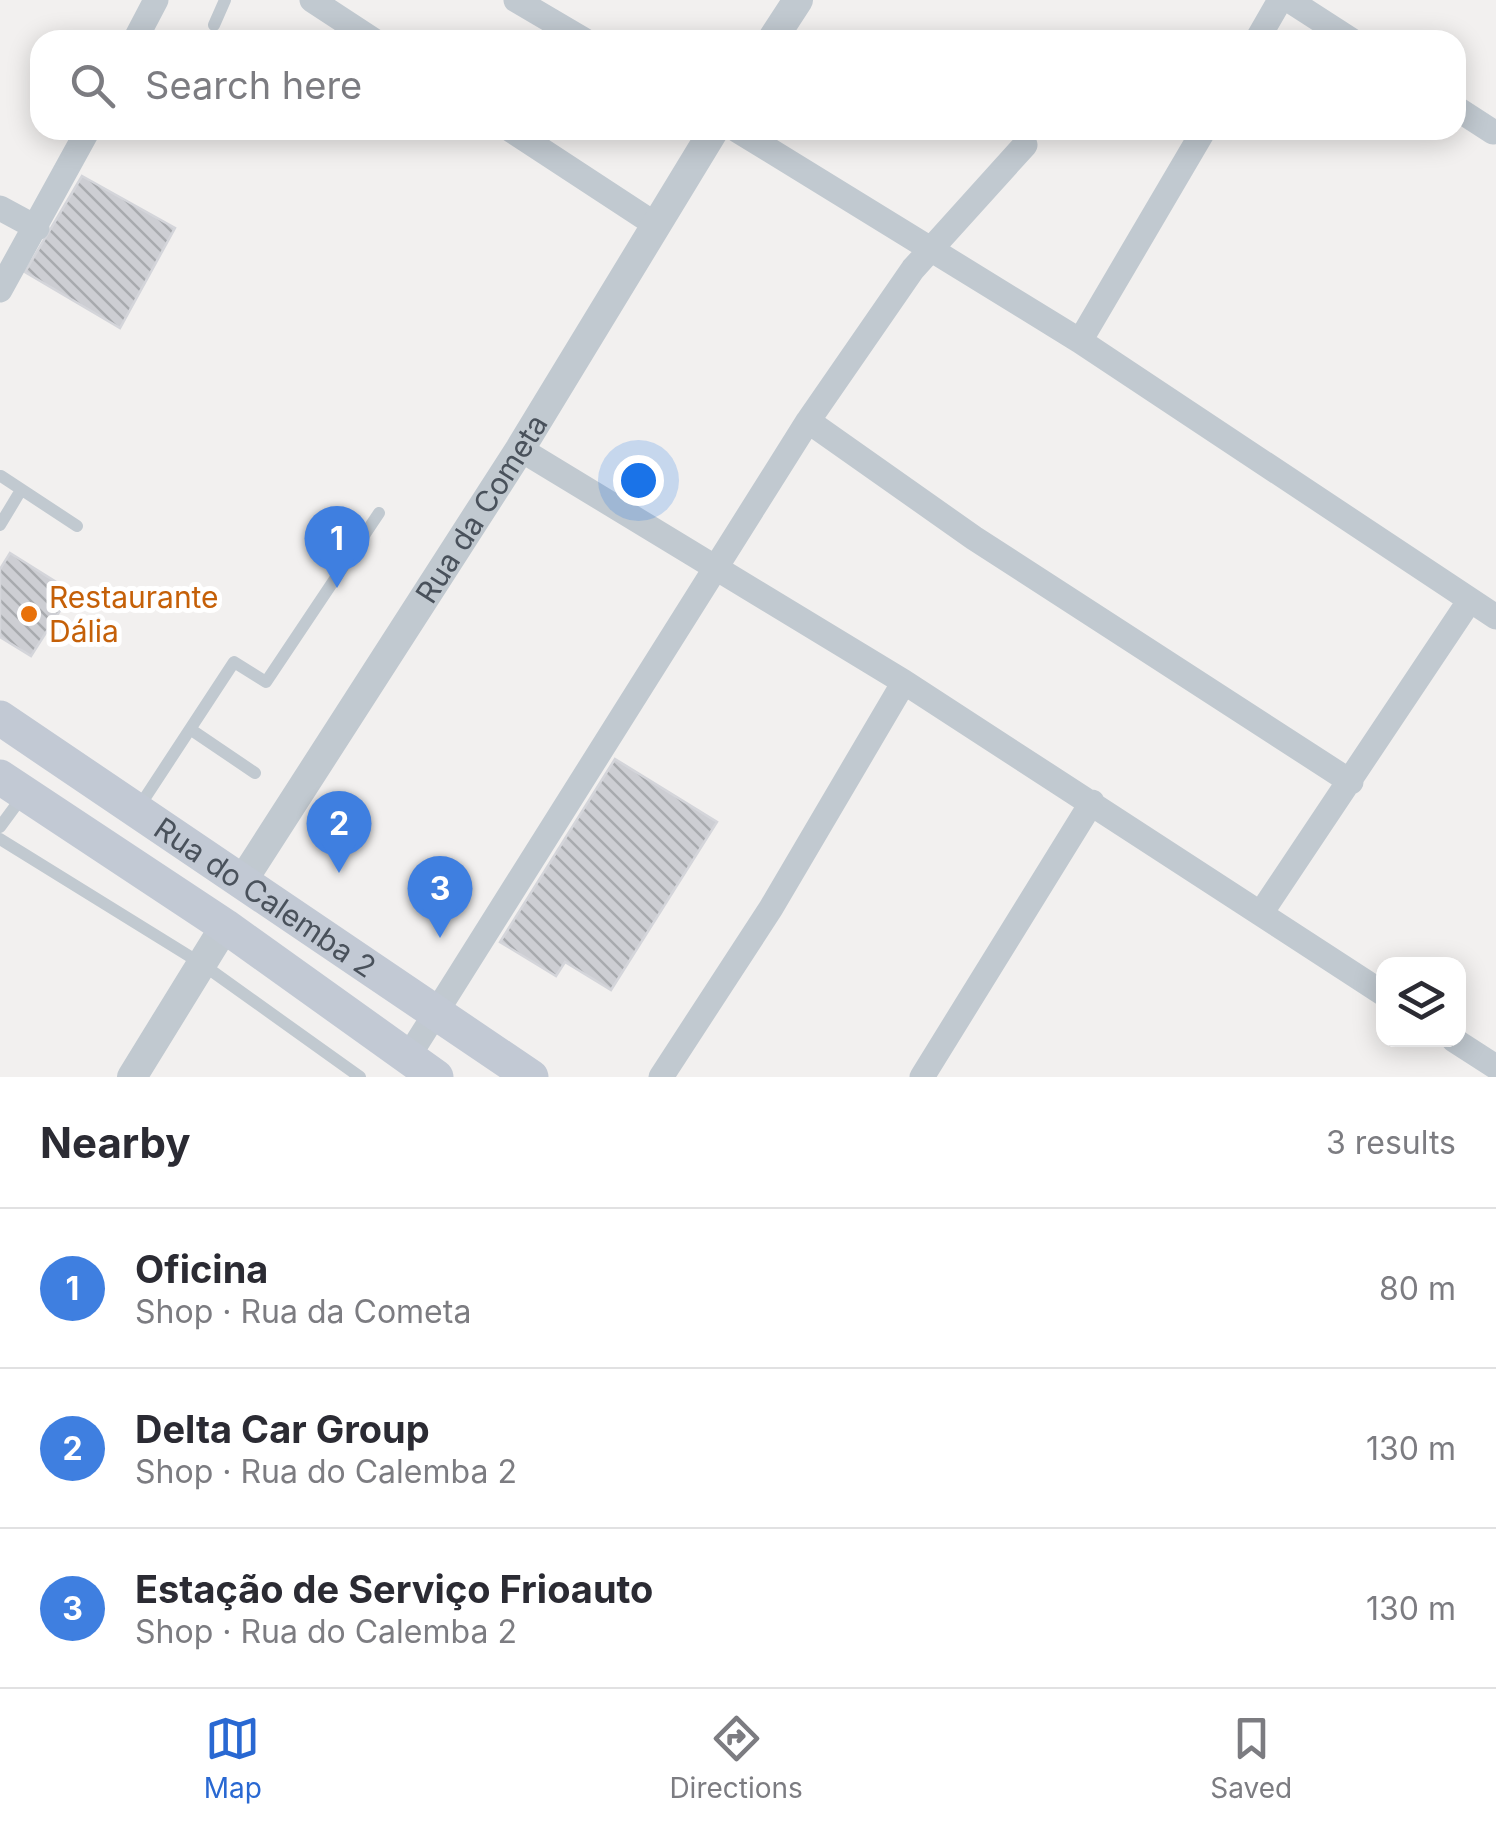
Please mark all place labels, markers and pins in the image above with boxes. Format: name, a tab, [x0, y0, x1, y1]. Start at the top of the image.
pin: 1	[304, 506, 370, 588]
place label: Restaurante Dália	[49, 579, 219, 649]
marker: Restaurante Dália	[18, 603, 40, 625]
pin: 2	[306, 790, 372, 873]
pin: 3	[408, 856, 472, 938]

